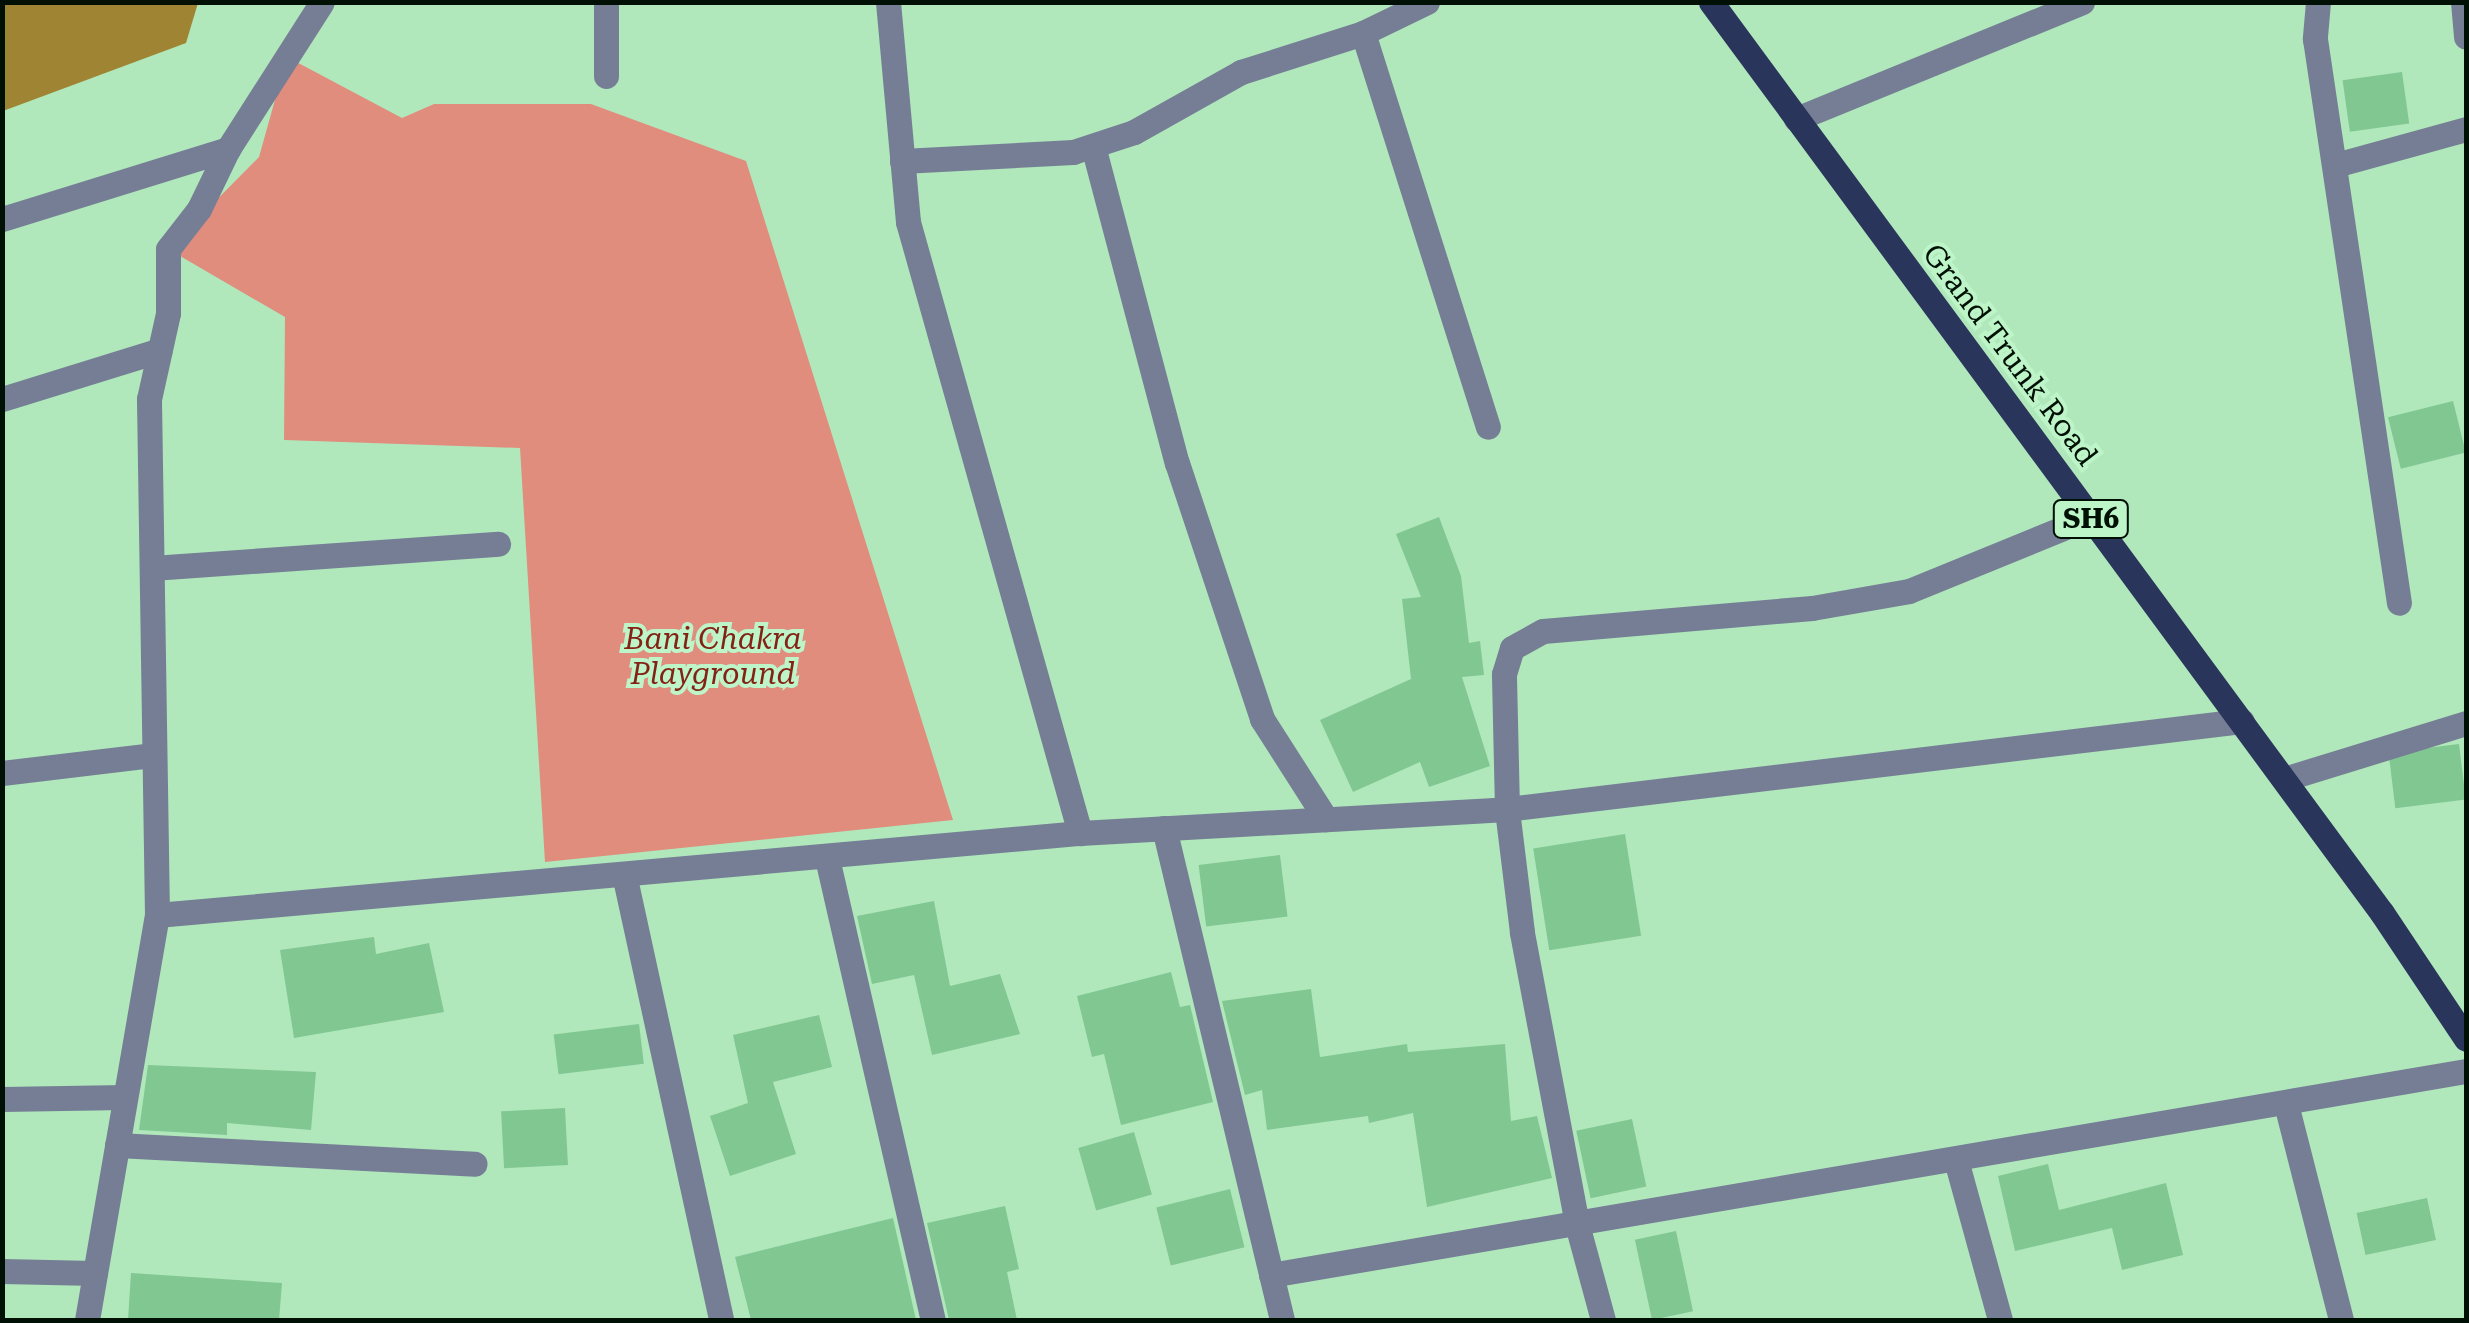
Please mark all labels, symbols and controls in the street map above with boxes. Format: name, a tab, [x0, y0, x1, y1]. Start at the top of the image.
street label: Grand Trunk Road	[1915, 237, 2105, 473]
road number: SH6	[2051, 496, 2131, 542]
park label: Bani Chakra Playground	[624, 621, 802, 692]

